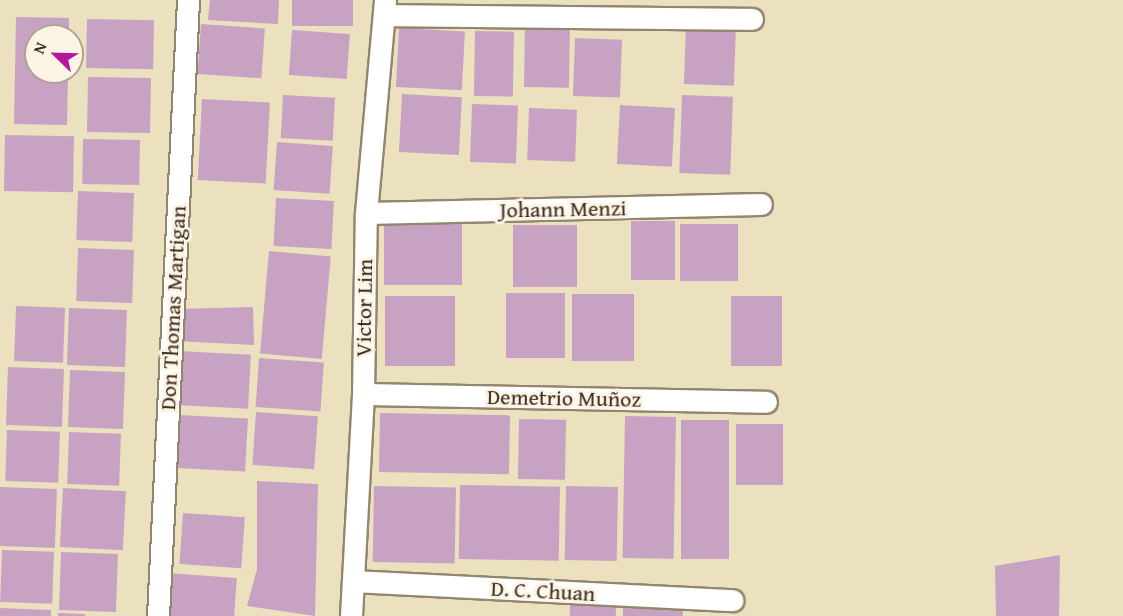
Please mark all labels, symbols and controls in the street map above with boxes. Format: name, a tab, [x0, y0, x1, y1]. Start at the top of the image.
north arrow	[24, 24, 84, 84]
text: N	[26, 38, 52, 57]
street label: Johann Menzi	[499, 195, 627, 223]
street label: Don Thomas Martigan	[154, 205, 192, 411]
street label: Victor Lim	[350, 259, 378, 357]
street label: Demetrio Muñoz	[487, 383, 641, 413]
street label: D. C. Chuan	[490, 575, 596, 607]

